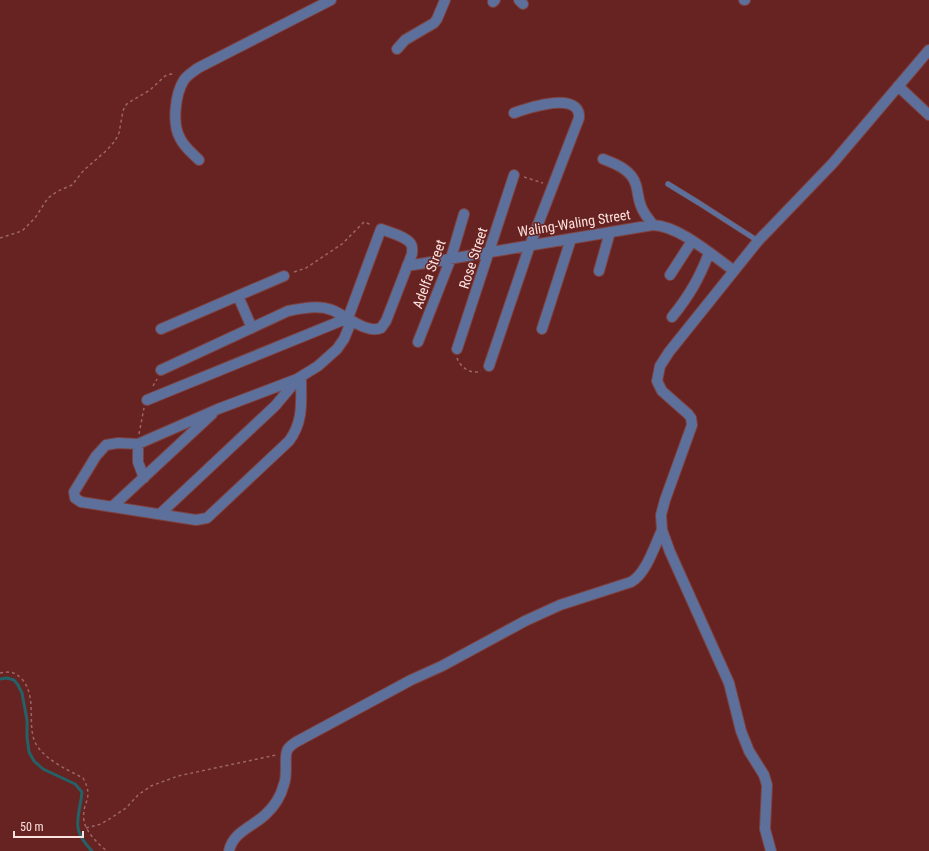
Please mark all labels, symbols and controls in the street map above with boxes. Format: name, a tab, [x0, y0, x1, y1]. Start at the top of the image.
street label: Waling-Waling Street	[516, 206, 632, 240]
street label: Rose Street	[456, 225, 490, 291]
street label: Adelfa Street	[409, 237, 449, 311]
scale bar	[14, 813, 83, 839]
text: 50 m	[20, 820, 44, 834]

